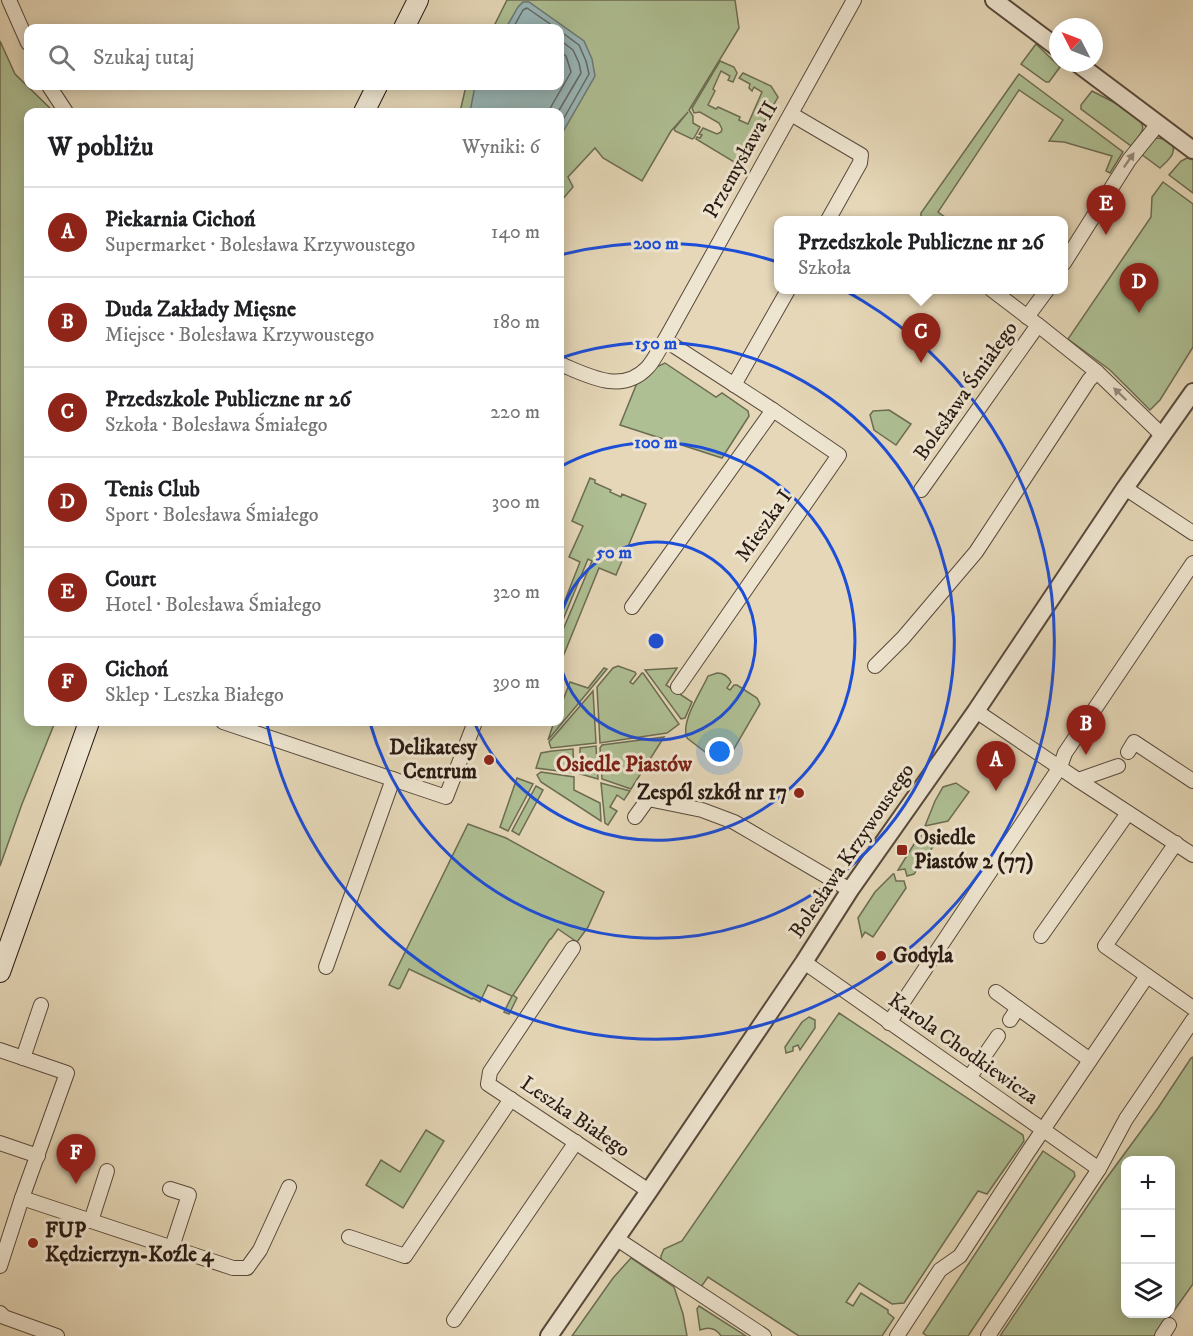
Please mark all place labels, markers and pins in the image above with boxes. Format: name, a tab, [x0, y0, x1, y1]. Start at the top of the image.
pin: E	[1086, 186, 1126, 235]
pin: D	[1120, 264, 1158, 313]
pin: C	[902, 314, 940, 363]
centre of rings	[646, 631, 666, 651]
pin: B	[1066, 706, 1106, 755]
place label: Delikatesy Centrum	[389, 735, 478, 785]
pin: A	[976, 742, 1016, 791]
marker: Delikatesy Centrum	[482, 753, 496, 767]
place label: Zespól szkół nr 17	[637, 780, 787, 806]
marker: Zespól szkół nr 17	[792, 786, 806, 800]
place label: Osiedle Piastów 2 (77)	[914, 825, 1033, 875]
marker: Osiedle Piastów 2 (77)	[895, 843, 909, 857]
place label: Godyla	[893, 943, 954, 969]
marker: Godyla	[874, 949, 888, 963]
pin: F	[56, 1134, 96, 1184]
place label: FUP Kędzierzyn-Koźle 4	[45, 1218, 215, 1268]
marker: FUP Kędzierzyn-Koźle 4	[26, 1236, 40, 1250]

